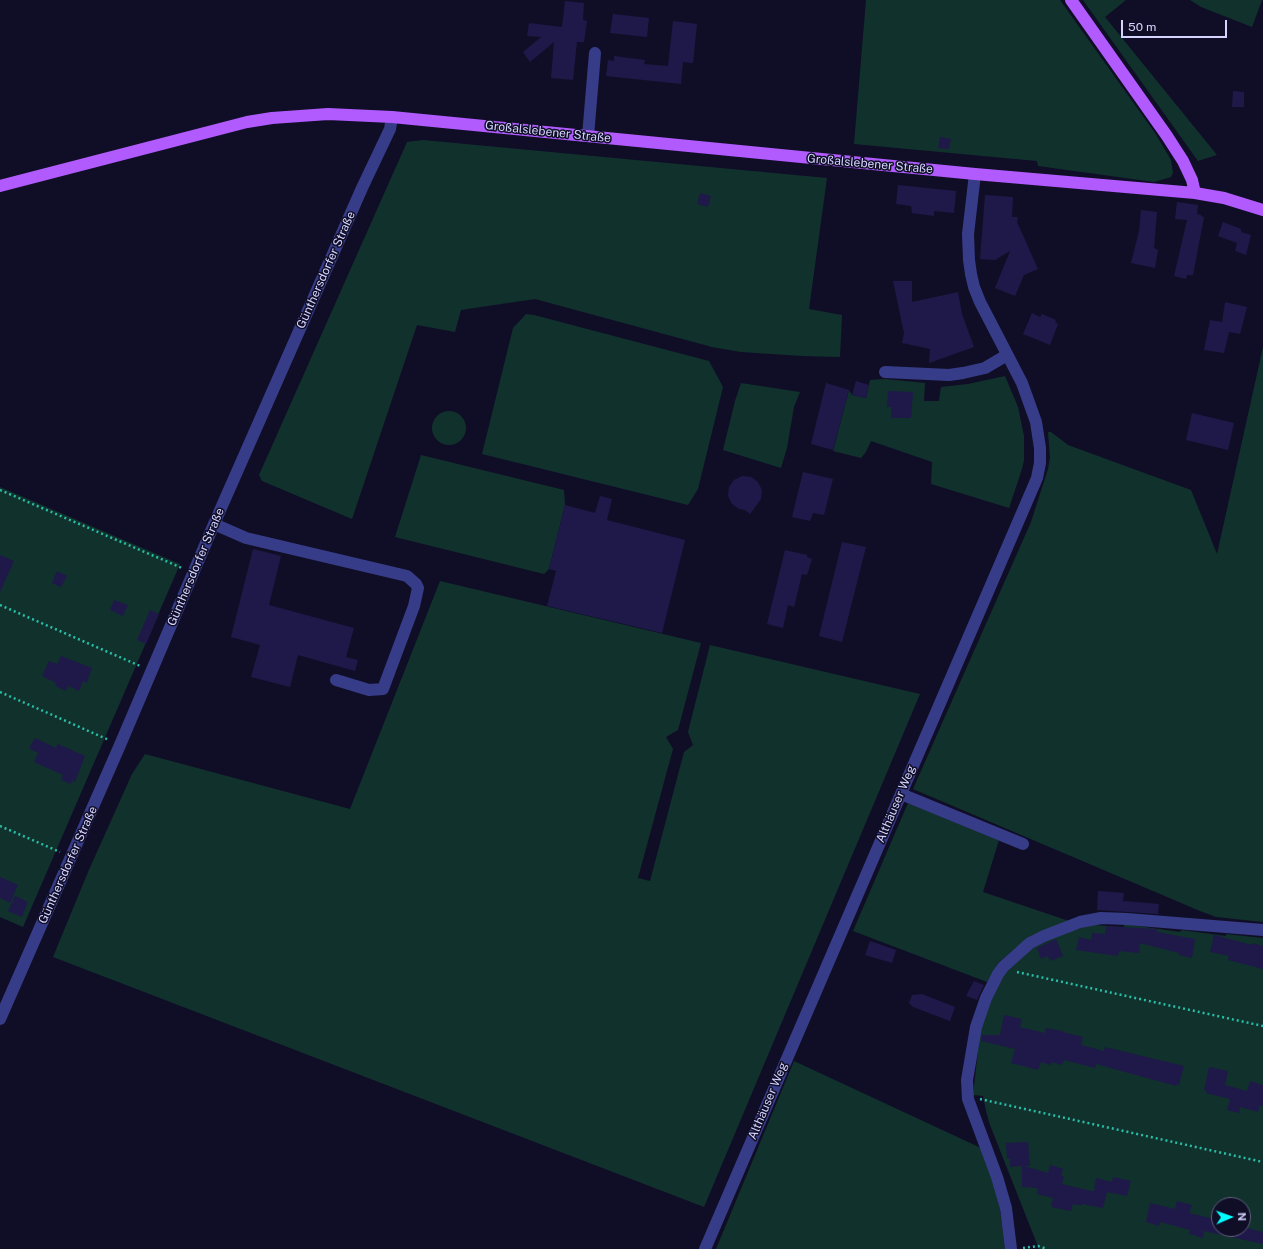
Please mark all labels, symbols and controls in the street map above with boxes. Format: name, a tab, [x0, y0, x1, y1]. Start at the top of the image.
scale bar	[1123, 12, 1229, 38]
text: 50 m	[1128, 20, 1156, 34]
street label: Großalslebener Straße	[484, 118, 612, 146]
street label: Großalslebener Straße	[806, 151, 934, 177]
street label: Günthersdorfer Straße	[294, 209, 358, 331]
street label: Günthersdorfer Straße	[165, 506, 227, 628]
street label: Althäuser Weg	[873, 763, 919, 845]
street label: Günthersdorfer Straße	[36, 804, 100, 926]
street label: Althäuser Weg	[745, 1060, 791, 1142]
north arrow	[1211, 1197, 1251, 1237]
text: N	[1236, 1212, 1248, 1221]

